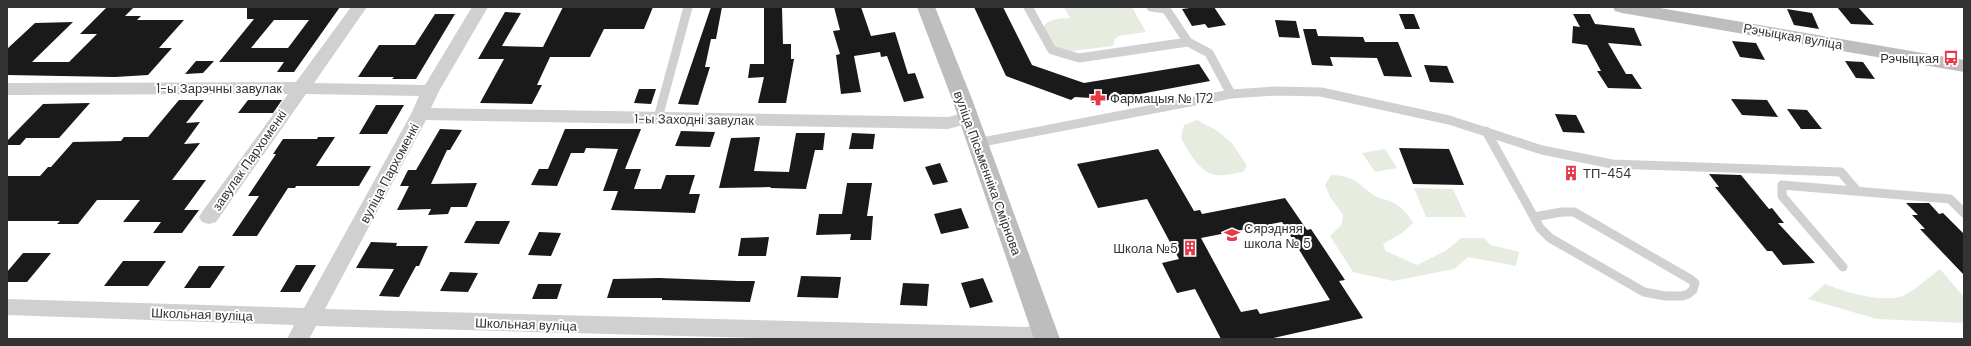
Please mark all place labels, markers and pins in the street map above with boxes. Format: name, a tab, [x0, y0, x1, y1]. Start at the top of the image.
bus stop icon: Рэчыцкая	[1942, 49, 1960, 67]
place label: Рэчыцкая	[1880, 50, 1939, 67]
pharmacy icon: Фармацыя № 172	[1089, 89, 1107, 107]
place label: Фармацыя № 172	[1110, 90, 1213, 107]
building icon: ТП-454	[1562, 164, 1580, 182]
place label: ТП-454	[1583, 165, 1631, 182]
place label: Сярэдняя школа № 5	[1244, 220, 1311, 252]
school or university icon: Сярэдняя школа № 5	[1223, 226, 1241, 244]
building icon: Школа №5	[1181, 239, 1199, 257]
place label: Школа №5	[1113, 240, 1178, 257]

